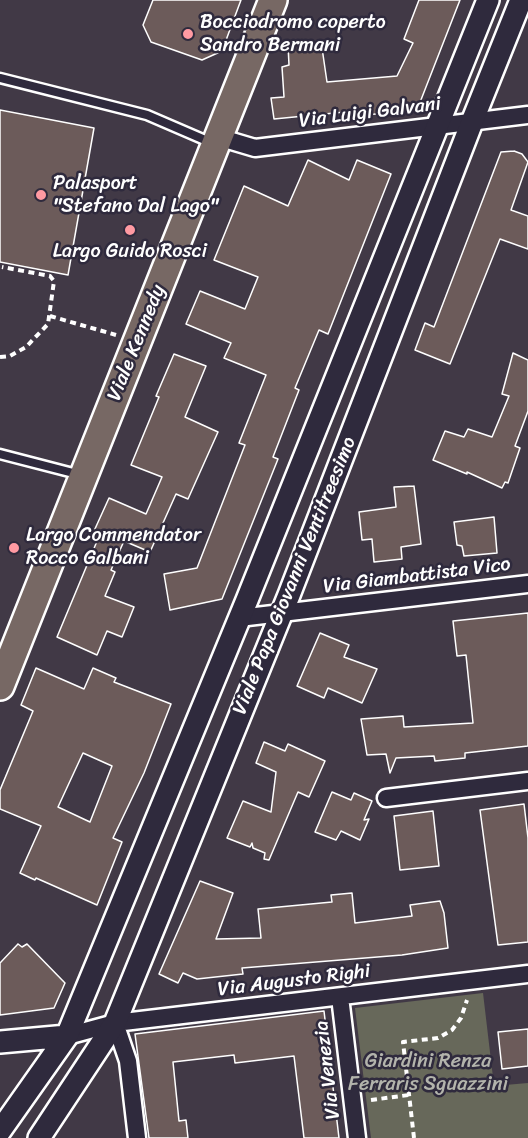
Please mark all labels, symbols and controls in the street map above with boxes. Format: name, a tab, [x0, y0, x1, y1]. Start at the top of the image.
place label: Bocciodromo coperto Sandro Bermani	[200, 11, 386, 58]
marker: Bocciodromo coperto Sandro Bermani	[181, 27, 195, 41]
street label: Via Luigi Galvani	[298, 92, 442, 134]
place label: Palasport "Stefano Dal Lago"	[53, 172, 218, 219]
marker: Palasport "Stefano Dal Lago"	[34, 188, 48, 202]
marker: Largo Guido Rosci	[123, 223, 137, 237]
place label: Largo Guido Rosci	[53, 240, 207, 264]
street label: Viale Kennedy	[103, 281, 171, 405]
street label: Viale Papa Giovanni Ventitreesimo	[228, 434, 362, 718]
place label: Largo Commendator Rocco Galbani	[26, 524, 201, 571]
marker: Largo Commendator Rocco Galbani	[7, 541, 21, 555]
street label: Via Giambattista Vico	[322, 553, 512, 599]
street label: Via Augusto Righi	[216, 960, 372, 1002]
street label: Via Venezia	[310, 1019, 346, 1121]
park label: Giardini Renza Ferraris Sguazzini	[348, 1050, 508, 1097]

